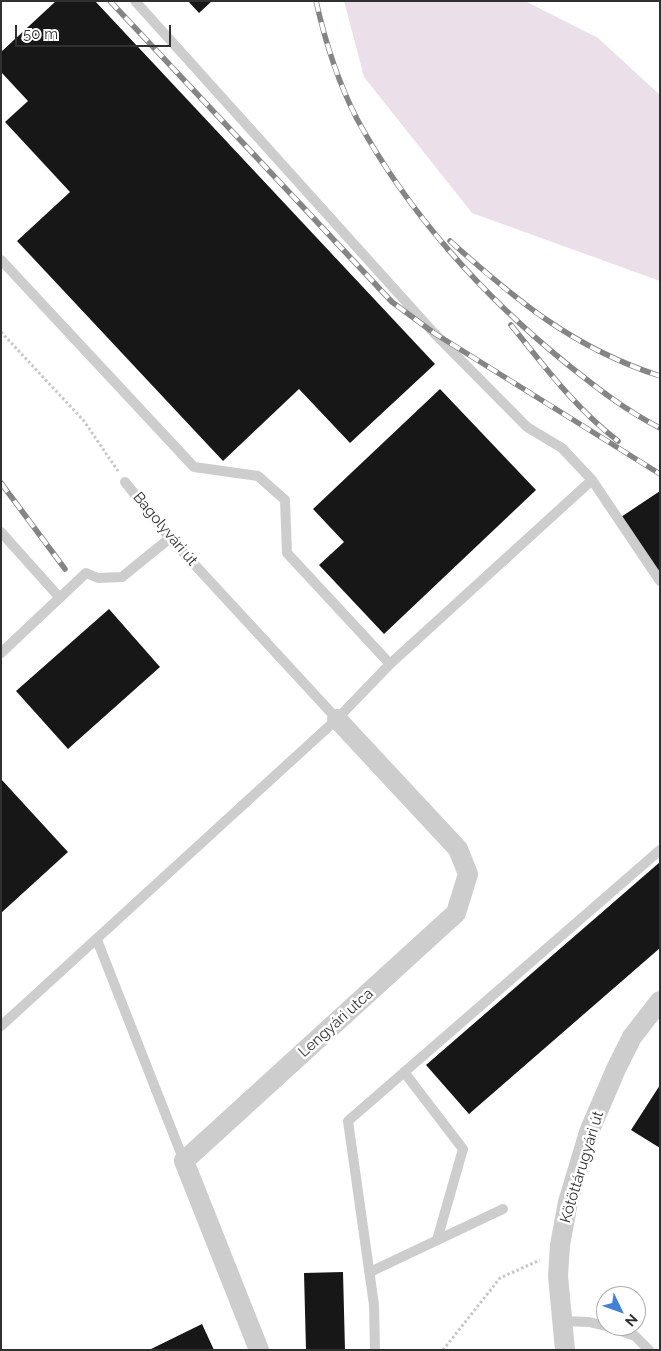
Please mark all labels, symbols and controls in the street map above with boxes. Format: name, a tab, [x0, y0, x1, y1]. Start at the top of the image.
scale bar	[18, 15, 174, 47]
text: 50 m	[23, 25, 58, 43]
street label: Bagolyvári út	[129, 489, 201, 569]
street label: Lengyári utca	[295, 985, 377, 1061]
street label: Kötöttárugyári út	[556, 1109, 608, 1225]
north arrow	[596, 1286, 646, 1336]
text: N	[622, 1311, 641, 1330]

